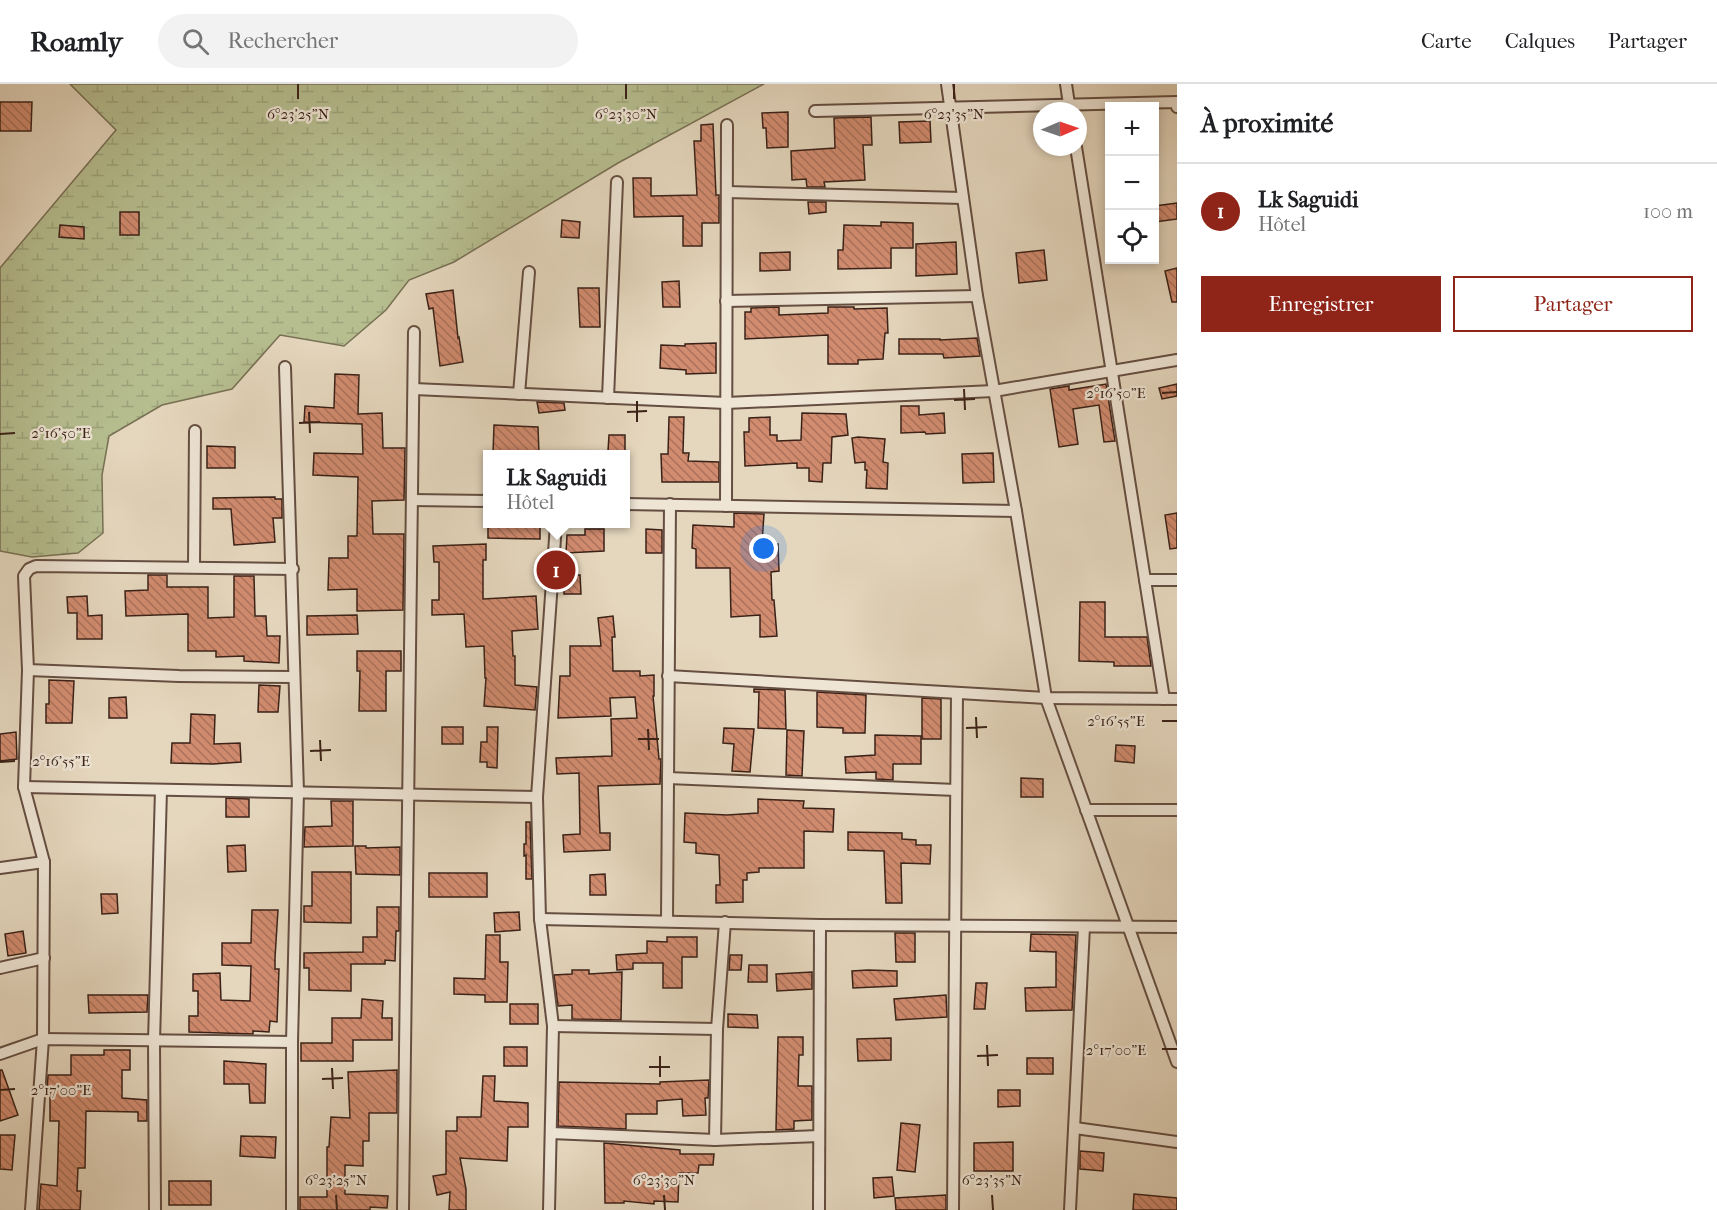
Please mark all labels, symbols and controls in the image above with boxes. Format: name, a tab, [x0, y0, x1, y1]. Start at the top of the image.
search box	[158, 14, 578, 68]
text: Roamly	[30, 25, 122, 58]
icon: search	[179, 25, 212, 58]
text: Rechercher	[227, 28, 338, 54]
text: Carte	[1421, 29, 1472, 53]
text: Calques	[1505, 29, 1575, 53]
text: Partager	[1608, 29, 1687, 53]
north arrow	[1033, 102, 1087, 156]
map controls	[1105, 102, 1159, 264]
button: +	[1105, 102, 1159, 156]
text: 6°23'25"N	[267, 105, 330, 123]
text: 6°23'30"N	[595, 105, 658, 123]
text: 6°23'35"N	[924, 105, 985, 123]
text: À proximité	[1201, 108, 1333, 139]
button: −	[1105, 156, 1159, 210]
text: Lk Saguidi	[1258, 187, 1358, 213]
text: 1	[1217, 200, 1224, 223]
text: 100 m	[1643, 200, 1693, 223]
button: locate	[1105, 210, 1159, 264]
text: Hôtel	[1258, 213, 1306, 236]
button: Enregistrer	[1201, 276, 1441, 332]
button: Partager	[1453, 276, 1693, 332]
text: 2°16'50"E	[1086, 384, 1146, 402]
text: 2°16'50"E	[31, 424, 91, 442]
popup	[483, 450, 630, 528]
text: Lk Saguidi	[506, 465, 607, 491]
text: Hôtel	[506, 491, 554, 514]
your location	[749, 534, 778, 563]
pin: 1	[536, 548, 576, 592]
text: 2°16'55"E	[1087, 712, 1145, 730]
text: 2°16'55"E	[32, 752, 90, 770]
text: 2°17'00"E	[1086, 1041, 1146, 1059]
text: 2°17'00"E	[31, 1081, 91, 1099]
text: 6°23'25"N	[305, 1171, 368, 1189]
text: 6°23'30"N	[633, 1171, 696, 1189]
text: 6°23'35"N	[962, 1171, 1023, 1189]

